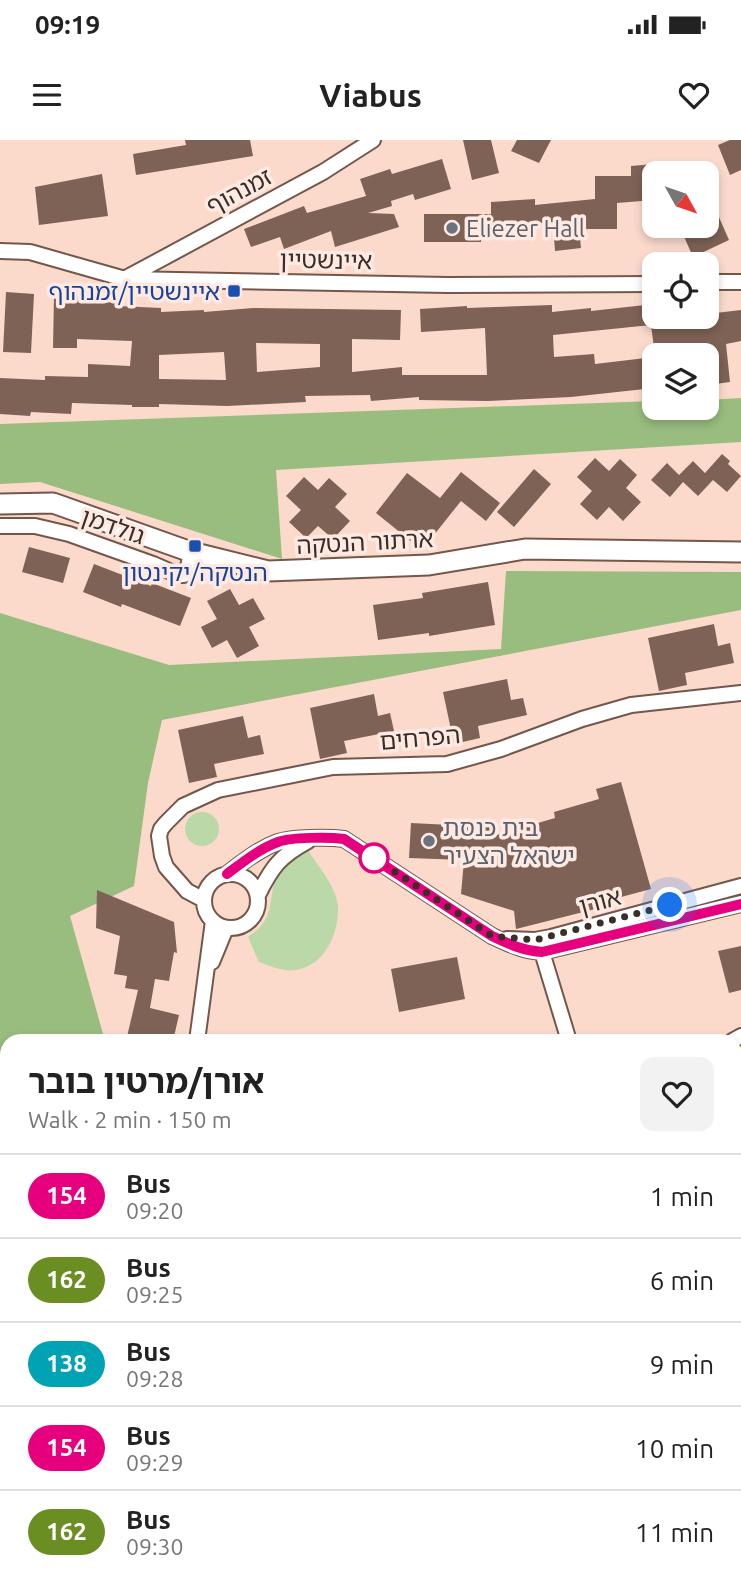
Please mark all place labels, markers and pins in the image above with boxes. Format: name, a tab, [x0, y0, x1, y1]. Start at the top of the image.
place label: Eliezer Hall	[466, 215, 585, 242]
marker: Eliezer Hall	[444, 220, 460, 236]
place label: איינשטיין/זמנהוף	[49, 278, 220, 305]
marker: איינשטיין/זמנהוף	[226, 283, 242, 299]
marker: הנטקה/יקינטון	[187, 538, 203, 554]
place label: הנטקה/יקינטון	[122, 559, 268, 586]
place label: בית כנסת ישראל הצעיר	[443, 814, 575, 869]
marker: בית כנסת ישראל הצעיר	[421, 833, 437, 849]
unlabelled marker	[359, 843, 389, 873]

